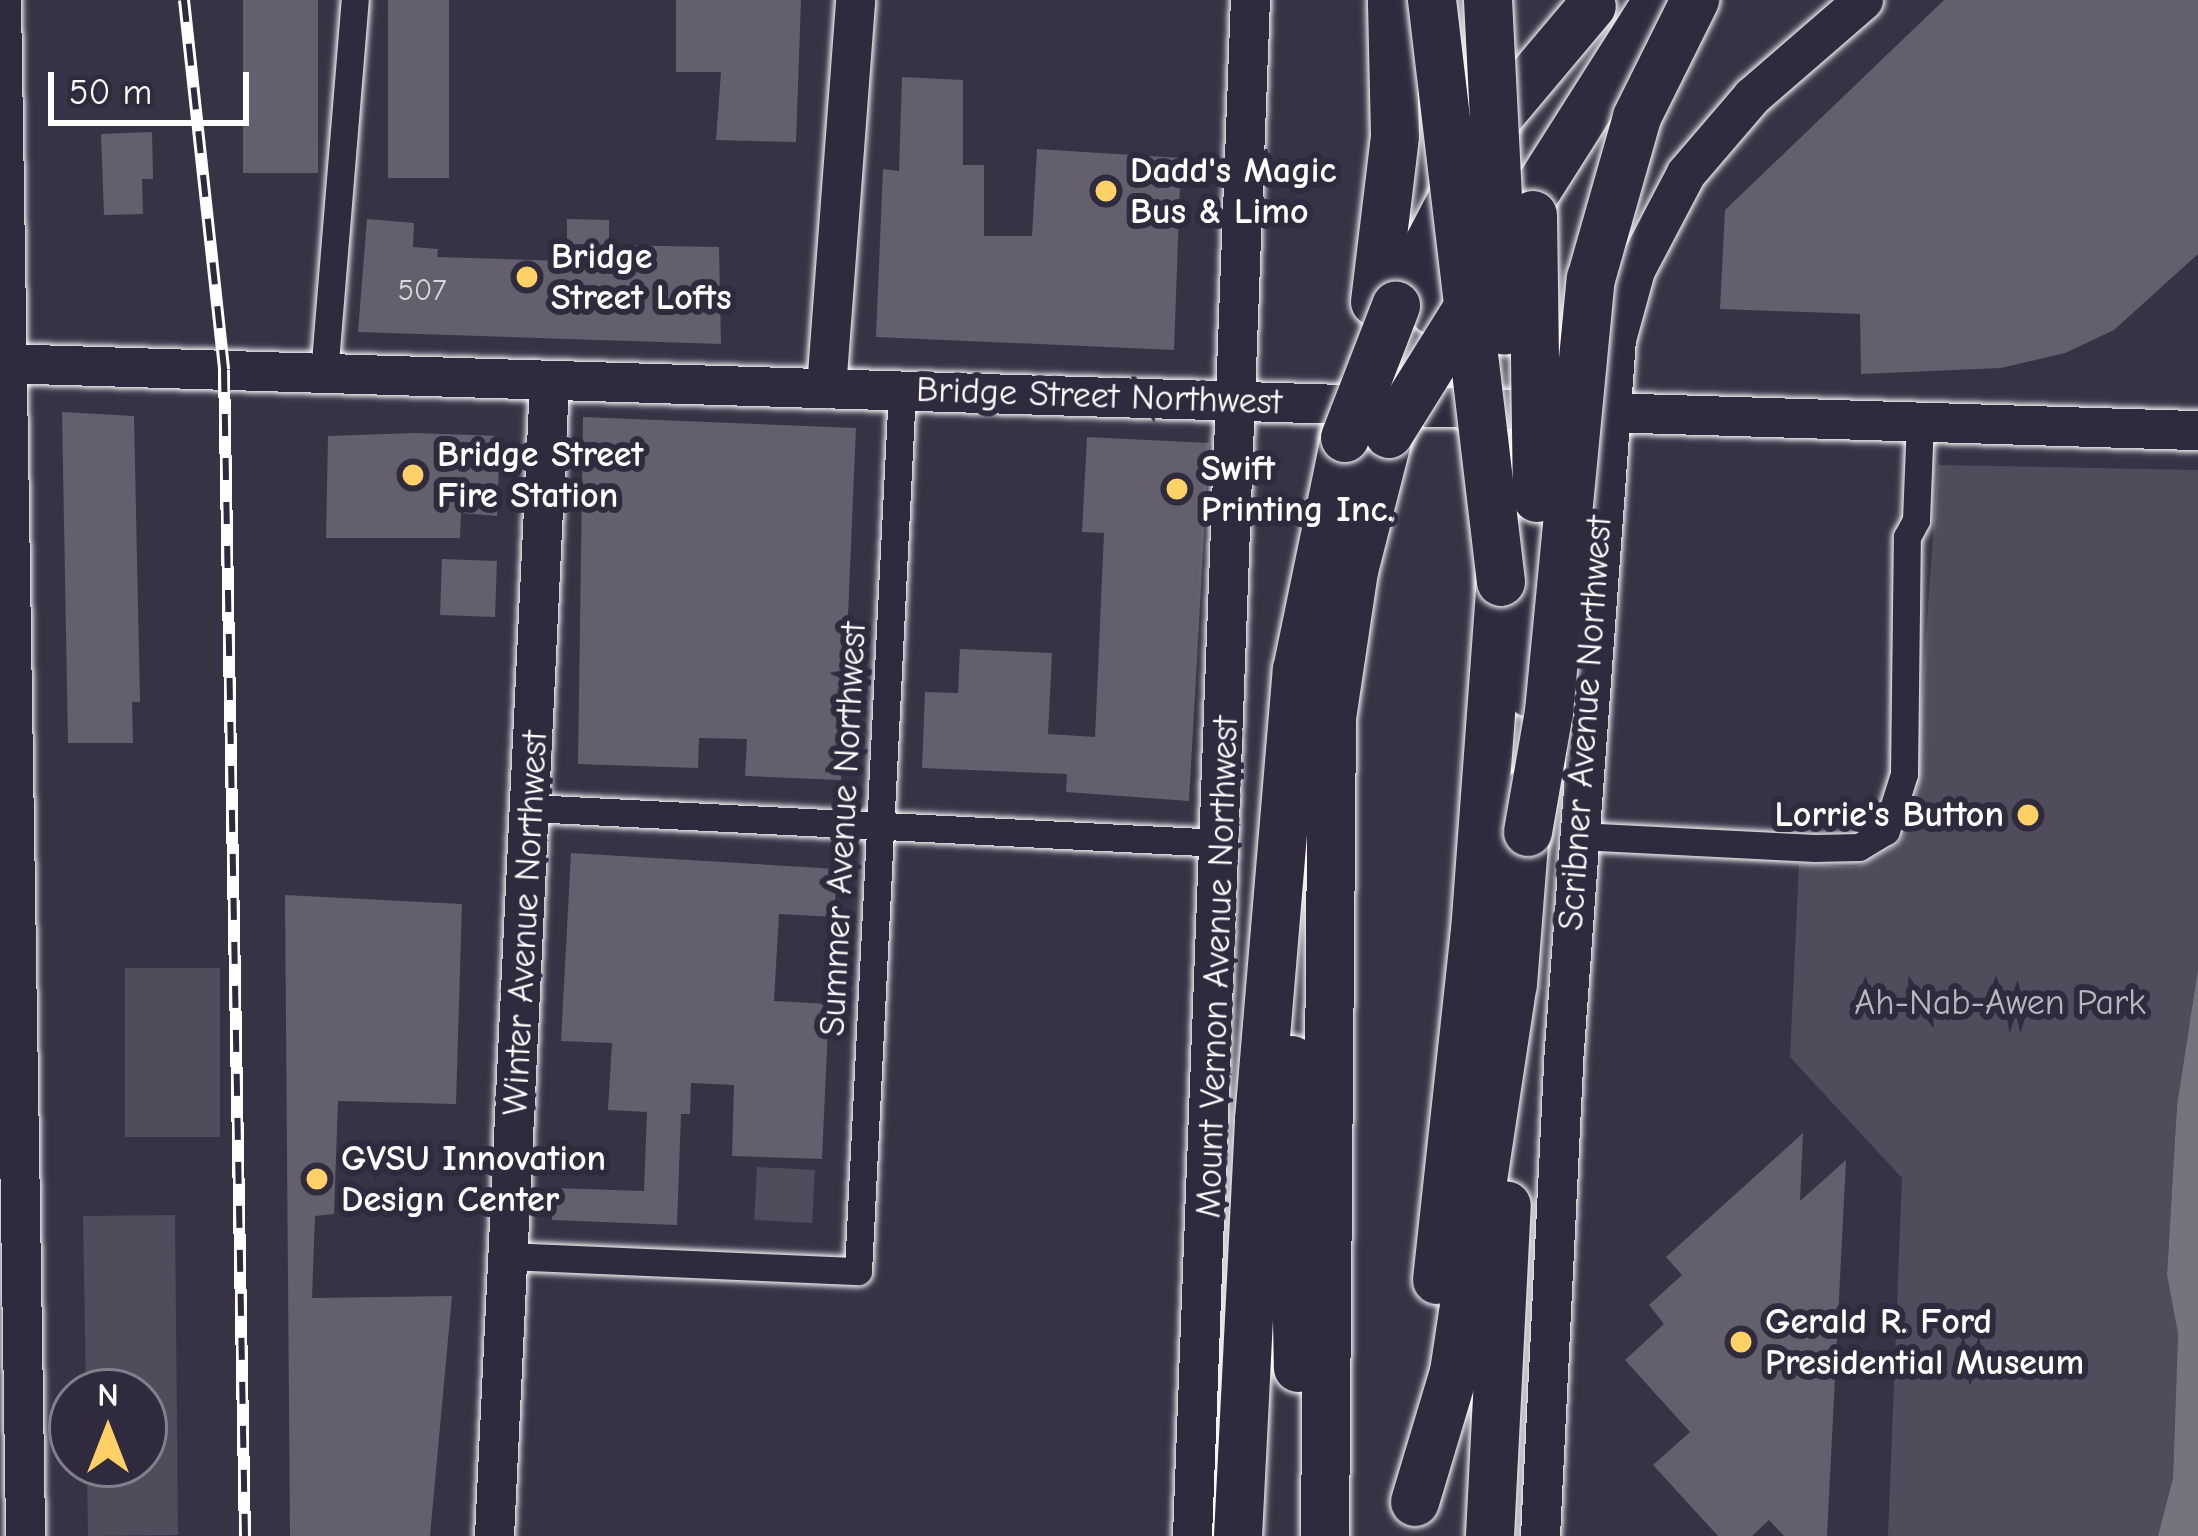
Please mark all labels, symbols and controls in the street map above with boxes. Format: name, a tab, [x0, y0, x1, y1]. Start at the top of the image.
scale bar	[54, 48, 255, 122]
text: 50 m	[69, 72, 152, 113]
place label: Dadd's Magic Bus & Limo	[1130, 148, 1337, 233]
marker: Dadd's Magic Bus & Limo	[1093, 178, 1119, 204]
place label: Bridge Street Lofts	[551, 234, 731, 319]
marker: Bridge Street Lofts	[514, 264, 540, 290]
house number: 507	[398, 273, 446, 309]
street label: Bridge Street Northwest	[915, 368, 1283, 424]
place label: Bridge Street Fire Station	[437, 432, 643, 517]
place label: Swift Printing Inc.	[1201, 446, 1394, 531]
marker: Bridge Street Fire Station	[400, 462, 426, 488]
marker: Swift Printing Inc.	[1164, 476, 1190, 502]
street label: Scribner Avenue Northwest	[1549, 514, 1621, 932]
street label: Summer Avenue Northwest	[811, 621, 875, 1037]
street label: Mount Vernon Avenue Northwest	[1187, 715, 1247, 1219]
street label: Winter Avenue Northwest	[493, 729, 557, 1117]
place label: Lorrie's Button	[1774, 793, 2004, 837]
marker: Lorrie's Button	[2015, 802, 2041, 828]
park label: Ah-Nab-Awen Park	[1854, 981, 2146, 1025]
place label: GVSU Innovation Design Center	[341, 1136, 606, 1221]
marker: GVSU Innovation Design Center	[304, 1166, 330, 1192]
place label: Gerald R. Ford Presidential Museum	[1765, 1299, 2084, 1384]
marker: Gerald R. Ford Presidential Museum	[1728, 1329, 1754, 1355]
north arrow	[48, 1368, 168, 1488]
text: N	[97, 1376, 119, 1414]

